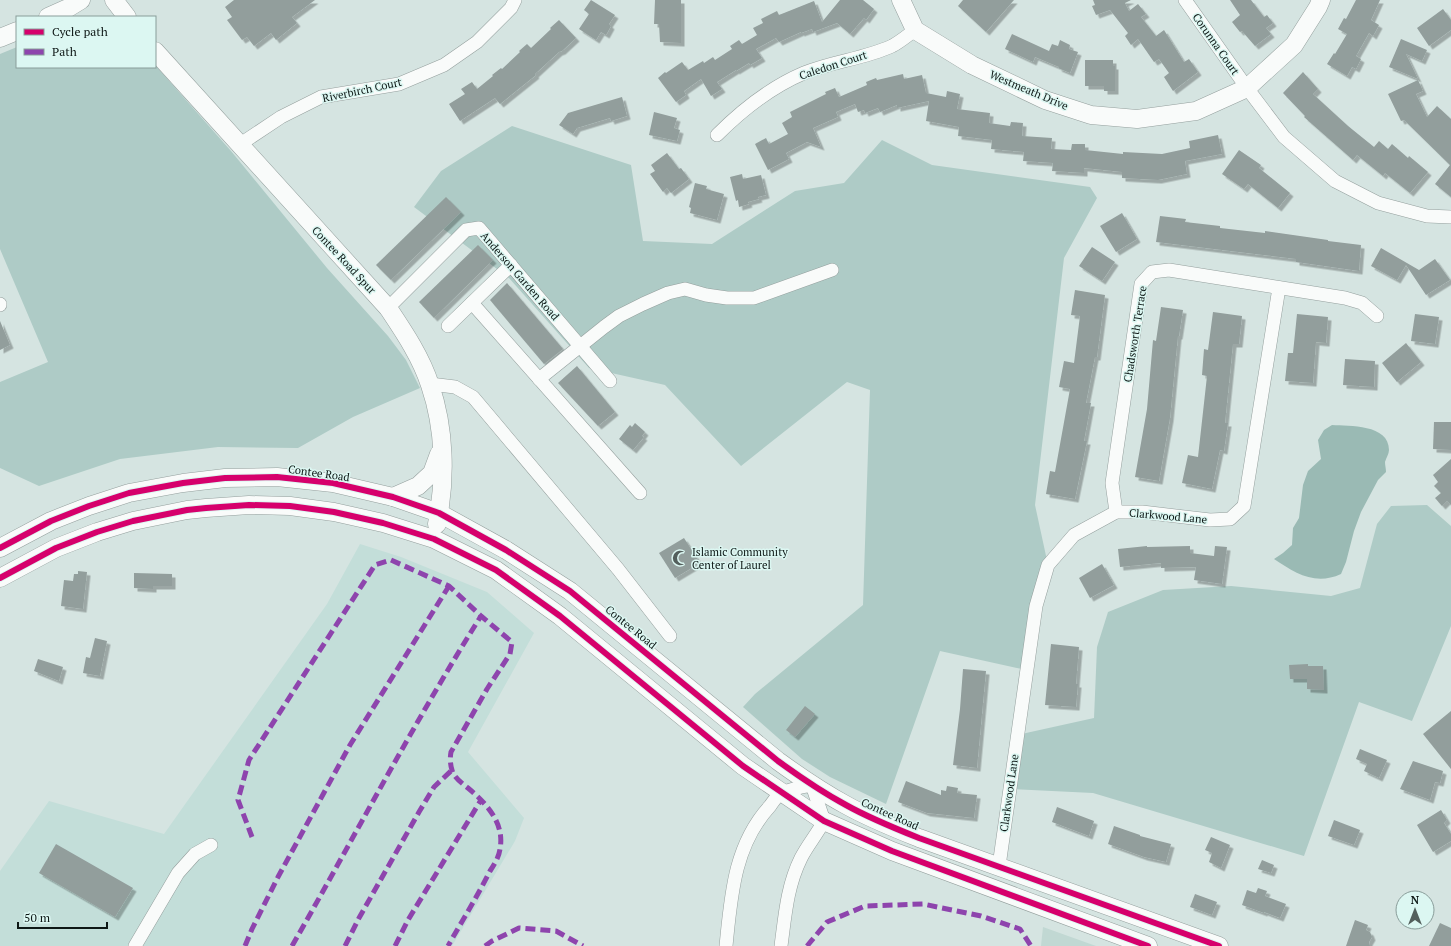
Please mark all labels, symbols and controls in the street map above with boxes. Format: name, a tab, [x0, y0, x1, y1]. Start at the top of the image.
street label: Corunna Court	[1190, 10, 1242, 78]
legend	[16, 16, 156, 68]
text: Cycle path	[52, 24, 108, 39]
text: Path	[52, 44, 77, 59]
street label: Caledon Court	[797, 47, 869, 83]
street label: Westmeath Drive	[988, 67, 1071, 113]
street label: Riverbirch Court	[321, 75, 403, 105]
street label: Contee Road Spur	[309, 223, 379, 297]
street label: Anderson Garden Road	[478, 229, 562, 323]
street label: Chadsworth Terrace	[1120, 284, 1150, 383]
street label: Contee Road	[287, 462, 351, 484]
street label: Clarkwood Lane	[1128, 506, 1208, 526]
place label: Islamic Community Center of Laurel	[692, 545, 788, 572]
mosque icon: Islamic Community Center of Laurel	[671, 549, 689, 567]
street label: Contee Road	[603, 602, 659, 652]
street label: Clarkwood Lane	[997, 753, 1021, 833]
street label: Contee Road	[859, 795, 921, 833]
north arrow	[1395, 890, 1435, 930]
text: N	[1411, 893, 1420, 907]
scale bar	[18, 904, 107, 930]
text: 50 m	[24, 910, 51, 925]

